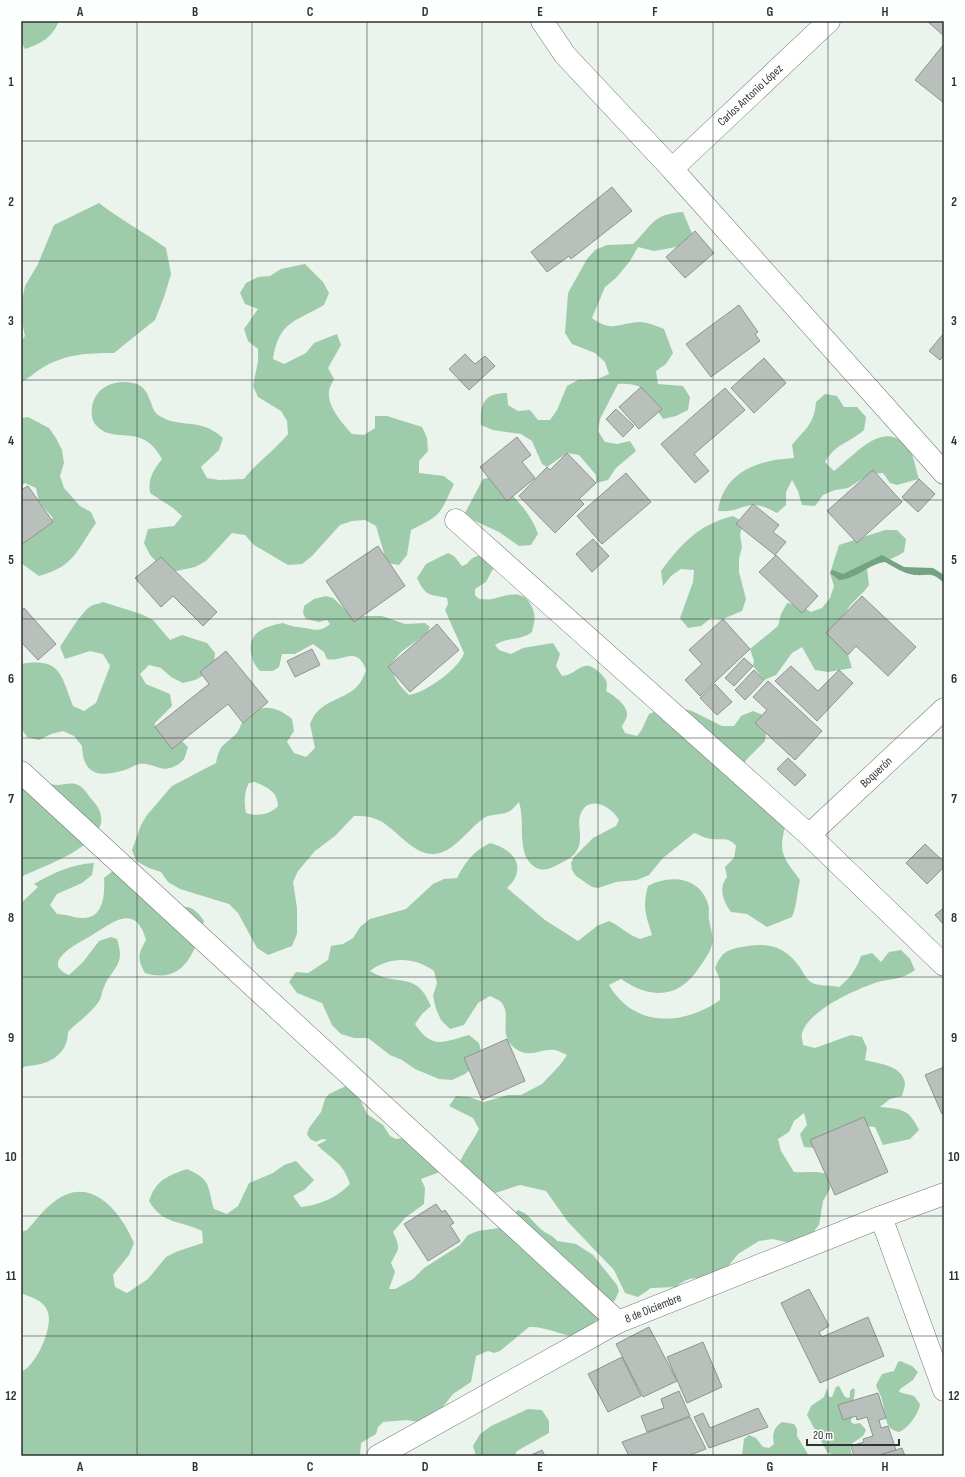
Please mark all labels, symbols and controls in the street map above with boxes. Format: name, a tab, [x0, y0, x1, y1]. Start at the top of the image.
text: A	[76, 4, 84, 20]
text: B	[192, 4, 198, 20]
text: C	[307, 4, 314, 20]
text: D	[422, 4, 429, 20]
text: E	[537, 4, 543, 20]
text: F	[652, 4, 658, 20]
text: G	[767, 4, 774, 20]
text: H	[882, 4, 889, 20]
street label: Carlos Antonio López	[715, 61, 787, 129]
text: 1	[8, 74, 14, 90]
text: 1	[951, 74, 957, 90]
text: 2	[8, 194, 14, 210]
text: 2	[951, 194, 957, 210]
text: 3	[8, 313, 14, 329]
text: 3	[951, 313, 957, 329]
text: 4	[8, 433, 14, 449]
text: 4	[951, 433, 957, 449]
text: 5	[8, 552, 14, 568]
text: 5	[951, 552, 957, 568]
text: 6	[8, 671, 14, 687]
text: 6	[951, 671, 957, 687]
street label: Boquerón	[857, 754, 896, 791]
text: 7	[8, 791, 14, 807]
text: 7	[951, 791, 957, 807]
text: 8	[8, 910, 14, 926]
text: 8	[951, 910, 957, 926]
text: 9	[8, 1030, 14, 1046]
text: 9	[951, 1030, 957, 1046]
text: 10	[5, 1149, 17, 1165]
text: 10	[948, 1149, 960, 1165]
text: 11	[6, 1268, 16, 1284]
text: 11	[949, 1268, 959, 1284]
street label: 8 de Diciembre	[623, 1290, 684, 1327]
text: 12	[6, 1388, 17, 1404]
text: 12	[949, 1388, 960, 1404]
scale bar	[807, 1421, 899, 1447]
text: 20 m	[813, 1428, 833, 1443]
text: A	[76, 1459, 84, 1475]
text: B	[192, 1459, 198, 1475]
text: C	[307, 1459, 314, 1475]
text: D	[422, 1459, 429, 1475]
text: E	[537, 1459, 543, 1475]
text: F	[652, 1459, 658, 1475]
text: G	[767, 1459, 774, 1475]
text: H	[882, 1459, 889, 1475]

